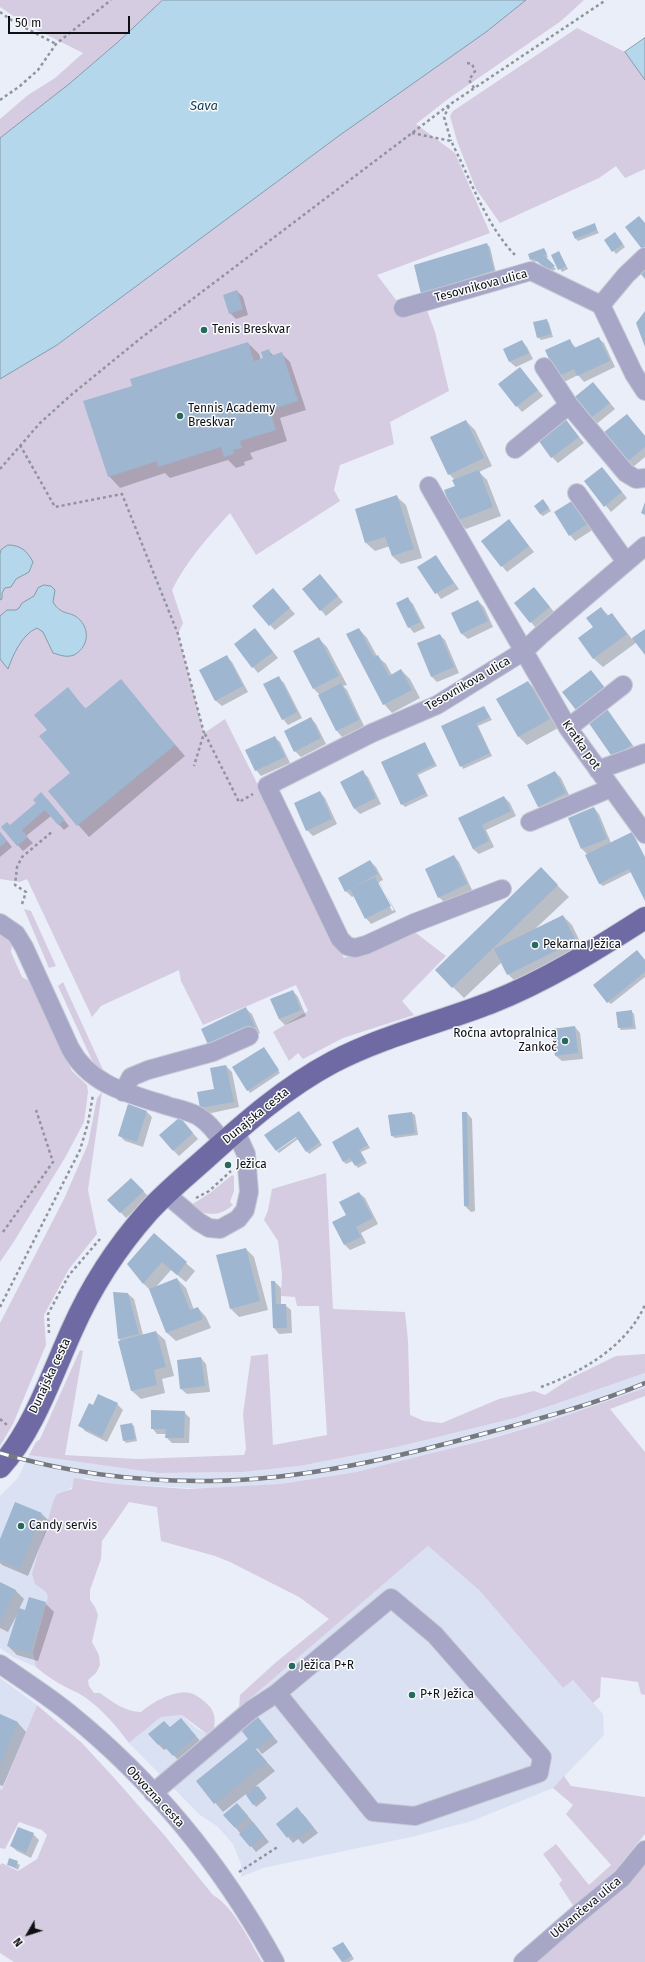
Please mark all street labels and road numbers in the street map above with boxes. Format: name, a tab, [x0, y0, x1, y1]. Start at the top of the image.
street label: Tesovnikova ulica	[433, 267, 529, 305]
street label: Tesovnikova ulica	[423, 654, 513, 714]
street label: Kratka pot	[559, 718, 603, 772]
street label: Dunajska cesta	[220, 1085, 292, 1147]
street label: Dunajska cesta	[26, 1336, 74, 1416]
street label: Obvozna cesta	[123, 1763, 187, 1831]
street label: Udvančeva ulica	[548, 1874, 624, 1942]

